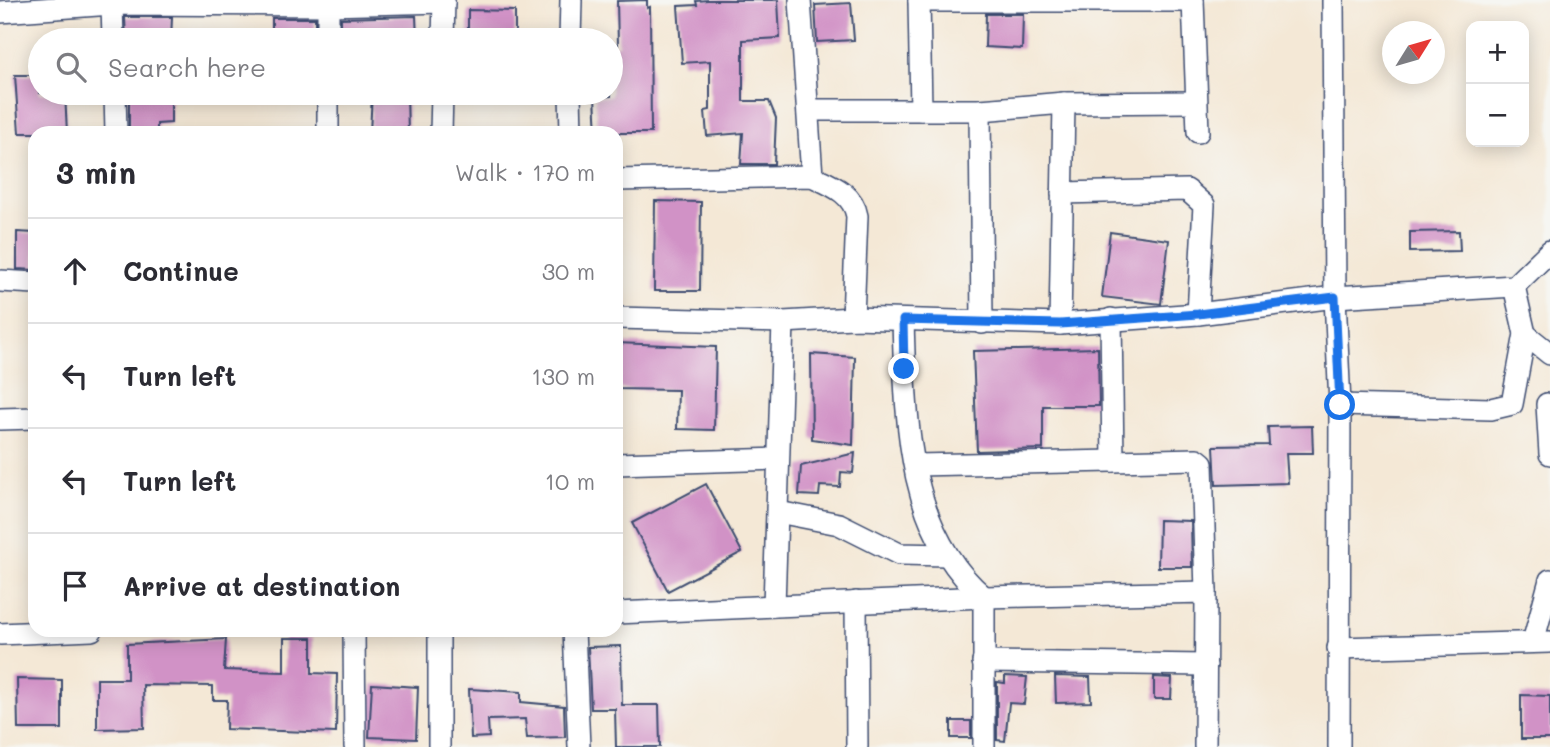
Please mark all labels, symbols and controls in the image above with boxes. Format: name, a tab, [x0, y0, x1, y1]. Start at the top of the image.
north arrow	[1382, 21, 1445, 84]
map controls	[1466, 21, 1529, 147]
button: +	[1466, 21, 1529, 84]
search box	[28, 28, 623, 105]
icon: search	[52, 48, 90, 86]
text: Search here	[108, 50, 266, 84]
button: −	[1466, 84, 1529, 147]
text: 3 min	[56, 152, 136, 192]
text: Walk · 170 m	[455, 157, 595, 187]
icon: ahead	[56, 252, 94, 290]
text: Continue	[123, 254, 239, 288]
text: 30 m	[542, 256, 595, 286]
route end	[888, 353, 919, 384]
icon: left	[56, 357, 94, 395]
text: Turn left	[123, 359, 236, 393]
text: 130 m	[531, 361, 595, 391]
route start	[1324, 389, 1355, 420]
icon: left	[56, 462, 94, 500]
text: Turn left	[123, 464, 236, 498]
text: 10 m	[545, 466, 595, 496]
icon: arrive	[56, 567, 94, 605]
text: Arrive at destination	[123, 569, 400, 603]

